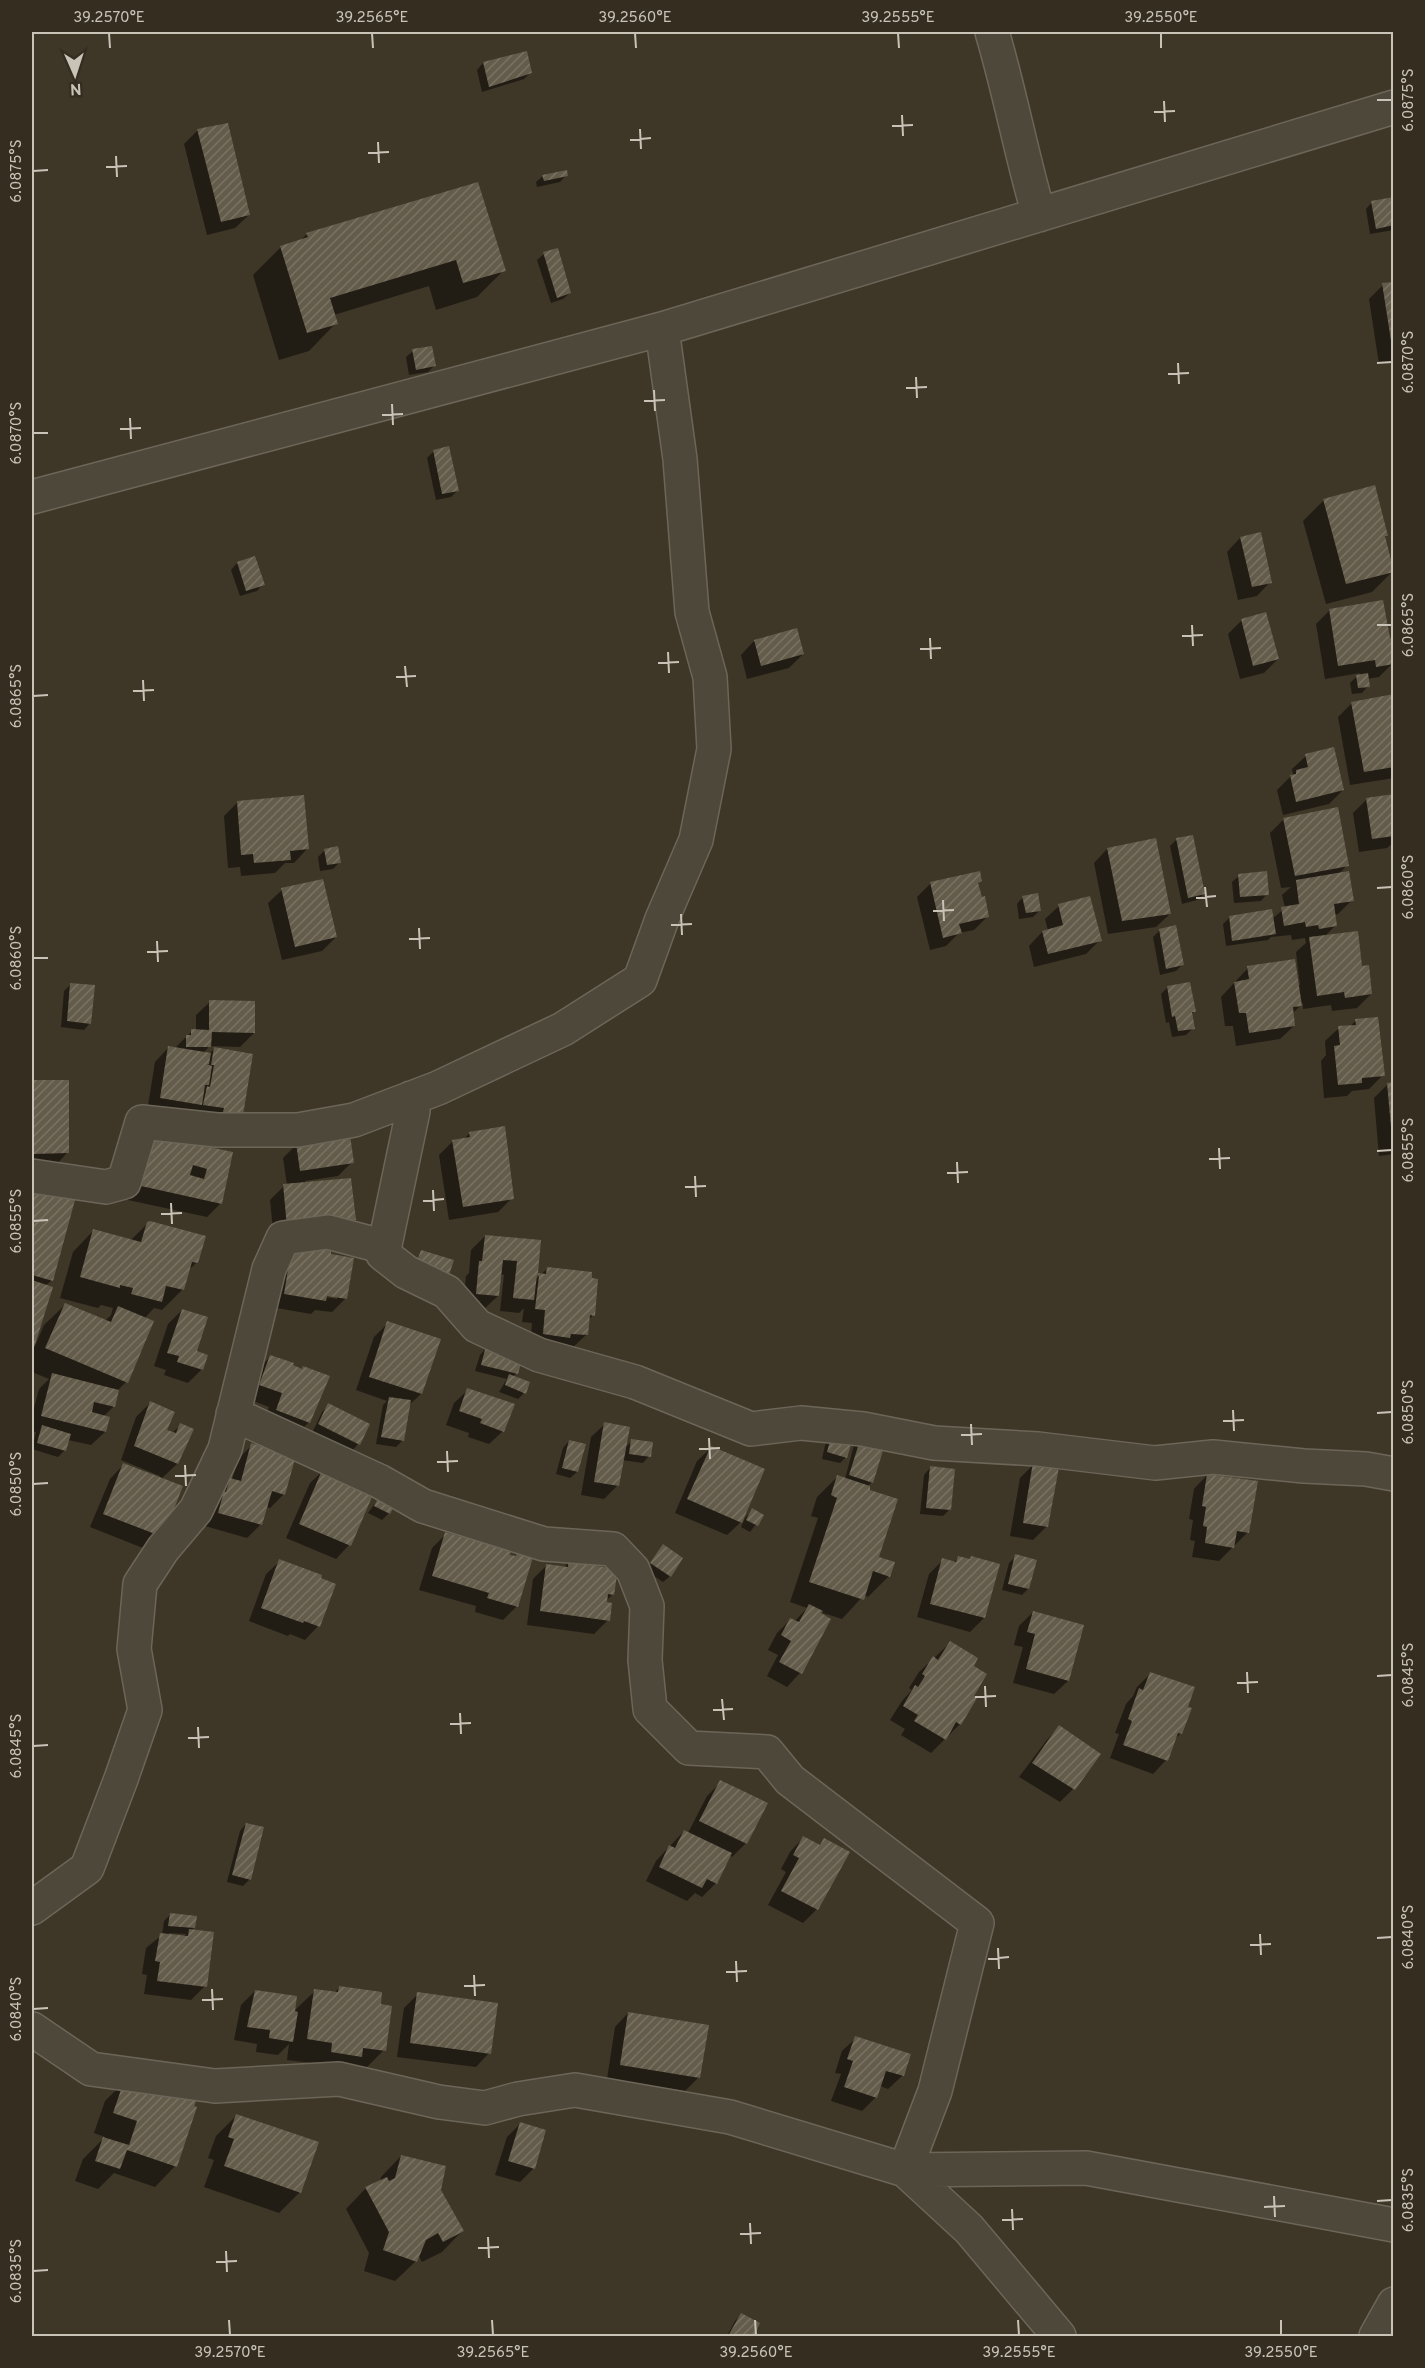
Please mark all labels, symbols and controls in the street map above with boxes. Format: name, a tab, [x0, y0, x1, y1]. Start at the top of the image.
text: 39.2570°E	[73, 9, 145, 28]
text: 39.2565°E	[336, 9, 408, 28]
text: 39.2560°E	[598, 9, 672, 28]
text: 39.2555°E	[861, 9, 935, 28]
text: 39.2550°E	[1124, 9, 1198, 28]
north arrow	[45, 45, 105, 105]
text: 6.0875°S	[1400, 68, 1419, 132]
text: N	[69, 78, 82, 98]
text: 6.0875°S	[8, 139, 27, 203]
text: 6.0870°S	[1400, 330, 1419, 394]
text: 6.0870°S	[8, 401, 27, 465]
text: 6.0865°S	[1400, 593, 1419, 657]
text: 6.0865°S	[8, 664, 27, 728]
text: 6.0860°S	[1400, 855, 1419, 919]
text: 6.0860°S	[8, 926, 27, 990]
text: 6.0855°S	[1400, 1118, 1419, 1182]
text: 6.0855°S	[8, 1189, 27, 1253]
text: 6.0850°S	[1400, 1379, 1419, 1445]
text: 6.0850°S	[8, 1451, 27, 1517]
text: 6.0845°S	[1400, 1643, 1419, 1707]
text: 6.0845°S	[8, 1714, 27, 1778]
text: 6.0840°S	[1400, 1904, 1419, 1970]
text: 6.0840°S	[8, 1976, 27, 2042]
text: 6.0835°S	[1400, 2168, 1419, 2232]
text: 6.0835°S	[8, 2239, 27, 2303]
text: 39.2570°E	[194, 2344, 266, 2363]
text: 39.2565°E	[457, 2344, 529, 2363]
text: 39.2560°E	[719, 2344, 793, 2363]
text: 39.2555°E	[982, 2344, 1056, 2363]
text: 39.2550°E	[1244, 2344, 1318, 2363]

